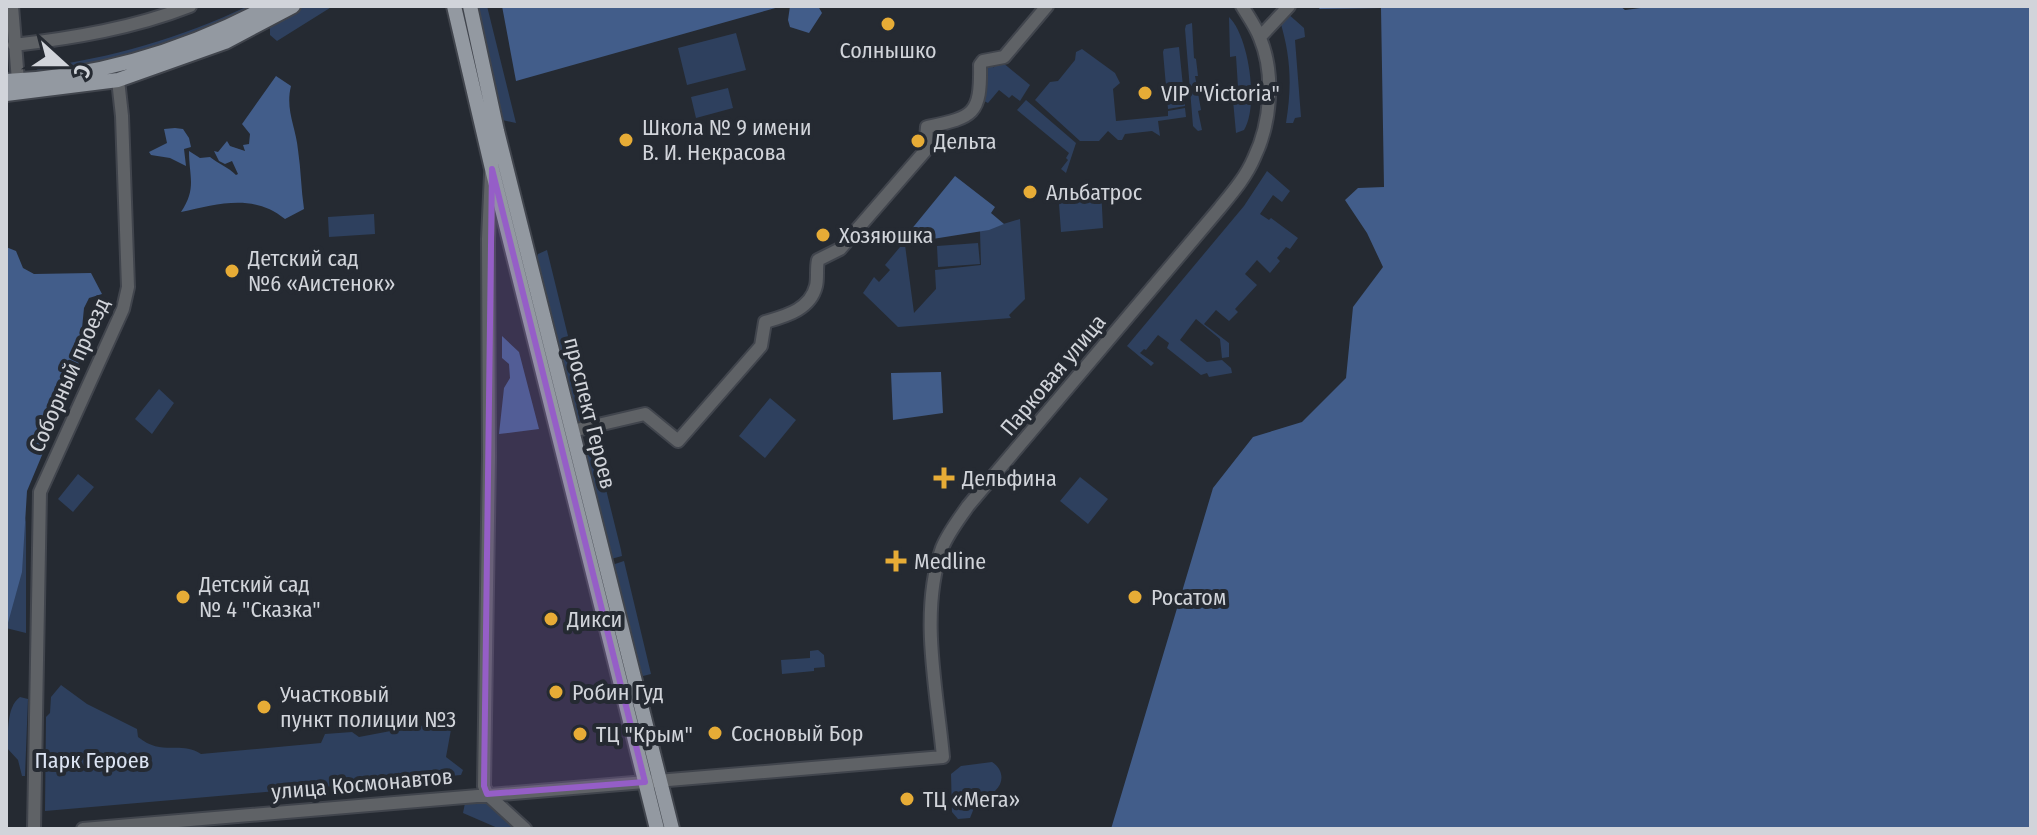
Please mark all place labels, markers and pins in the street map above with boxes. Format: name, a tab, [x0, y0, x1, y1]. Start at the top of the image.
marker: Солнышко	[879, 15, 897, 33]
place label: Солнышко	[839, 37, 937, 64]
place label: VIP "Victoria"	[1161, 80, 1280, 107]
marker: VIP "Victoria"	[1136, 84, 1154, 102]
place label: Школа № 9 имени В. И. Некрасова	[642, 114, 812, 166]
place label: Дельта	[933, 128, 997, 155]
marker: Школа № 9 имени В. И. Некрасова	[617, 131, 635, 149]
marker: Дельта	[909, 132, 927, 150]
place label: Альбатрос	[1046, 179, 1143, 206]
marker: Альбатрос	[1021, 183, 1039, 201]
place label: Хозяюшка	[839, 222, 933, 249]
marker: Хозяюшка	[814, 226, 832, 244]
place label: Детский сад №6 «Аистенок»	[247, 245, 395, 297]
marker: Детский сад №6 «Аистенок»	[223, 262, 241, 280]
place label: Дельфина	[961, 465, 1057, 492]
marker: Дельфина	[933, 467, 955, 489]
place label: Medline	[914, 548, 986, 575]
marker: Medline	[885, 550, 907, 572]
place label: Детский сад № 4 "Сказка"	[198, 571, 321, 623]
place label: Росатом	[1151, 584, 1226, 611]
marker: Детский сад № 4 "Сказка"	[174, 588, 192, 606]
marker: Росатом	[1126, 588, 1144, 606]
place label: Дикси	[566, 606, 622, 633]
marker: Дикси	[542, 610, 560, 628]
place label: Робин Гуд	[572, 679, 664, 706]
place label: Участковый пункт полиции №3	[279, 681, 456, 733]
marker: Робин Гуд	[547, 683, 565, 701]
marker: Участковый пункт полиции №3	[255, 698, 273, 716]
place label: Сосновый Бор	[731, 720, 864, 747]
place label: ТЦ "Крым"	[596, 721, 693, 748]
marker: Сосновый Бор	[706, 724, 724, 742]
marker: ТЦ "Крым"	[571, 725, 589, 743]
place label: ТЦ «Мега»	[923, 786, 1020, 813]
marker: ТЦ «Мега»	[898, 790, 916, 808]

